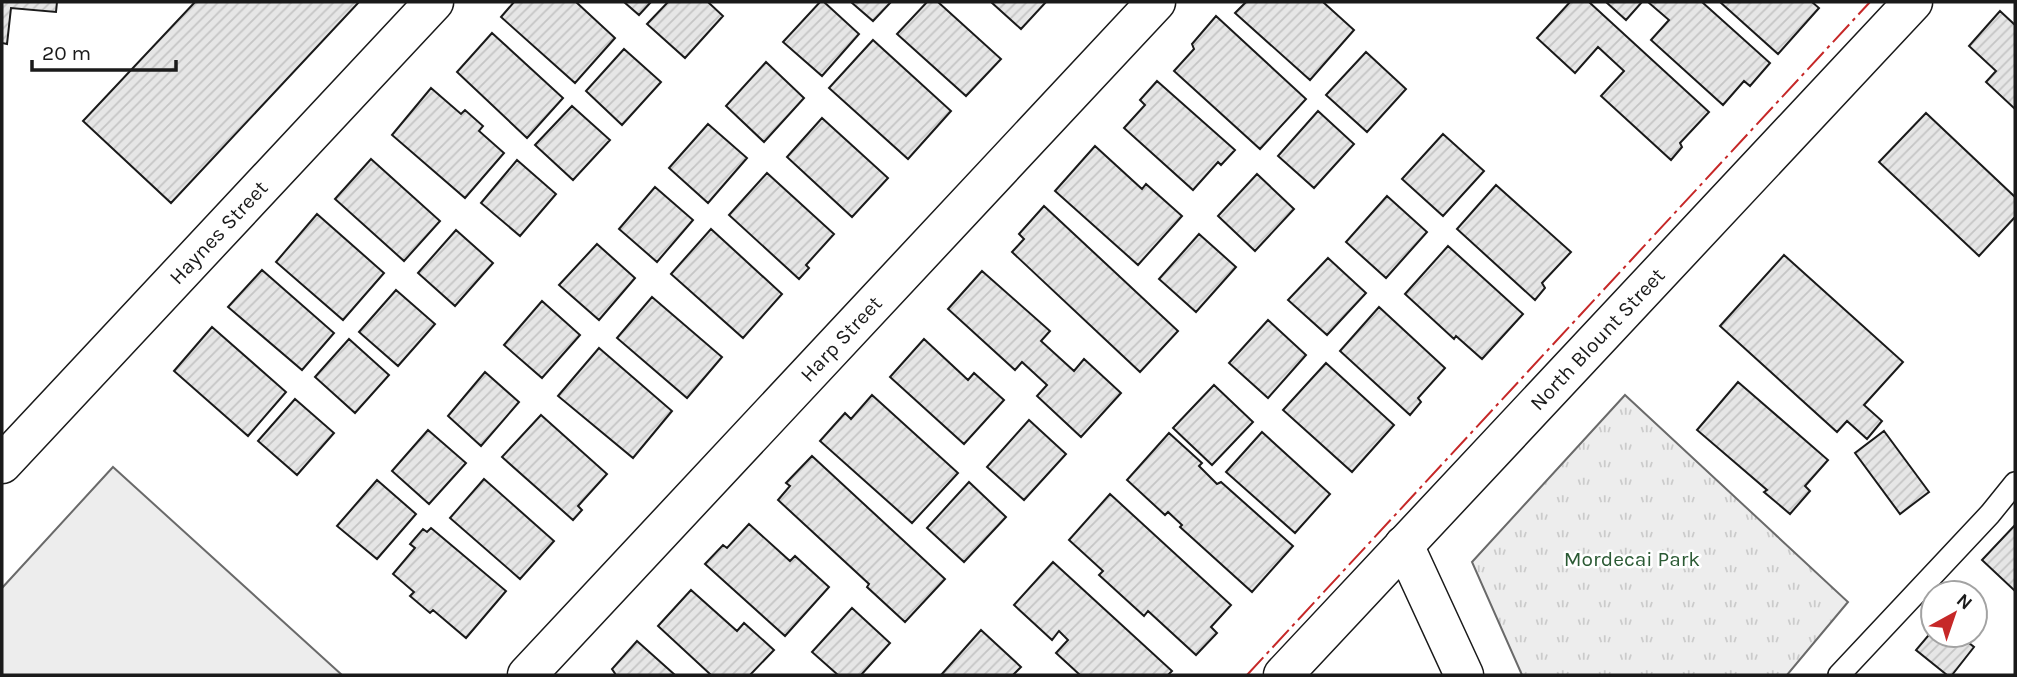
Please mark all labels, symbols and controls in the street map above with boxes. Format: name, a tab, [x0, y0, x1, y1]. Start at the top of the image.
scale bar	[32, 28, 175, 72]
text: 20 m	[42, 41, 91, 65]
street label: Haynes Street	[164, 176, 273, 289]
street label: North Blount Street	[1525, 263, 1670, 415]
street label: Harp Street	[795, 291, 887, 387]
park label: Mordecai Park	[1564, 547, 1700, 571]
north arrow	[1919, 579, 1989, 649]
text: N	[1952, 589, 1977, 615]

